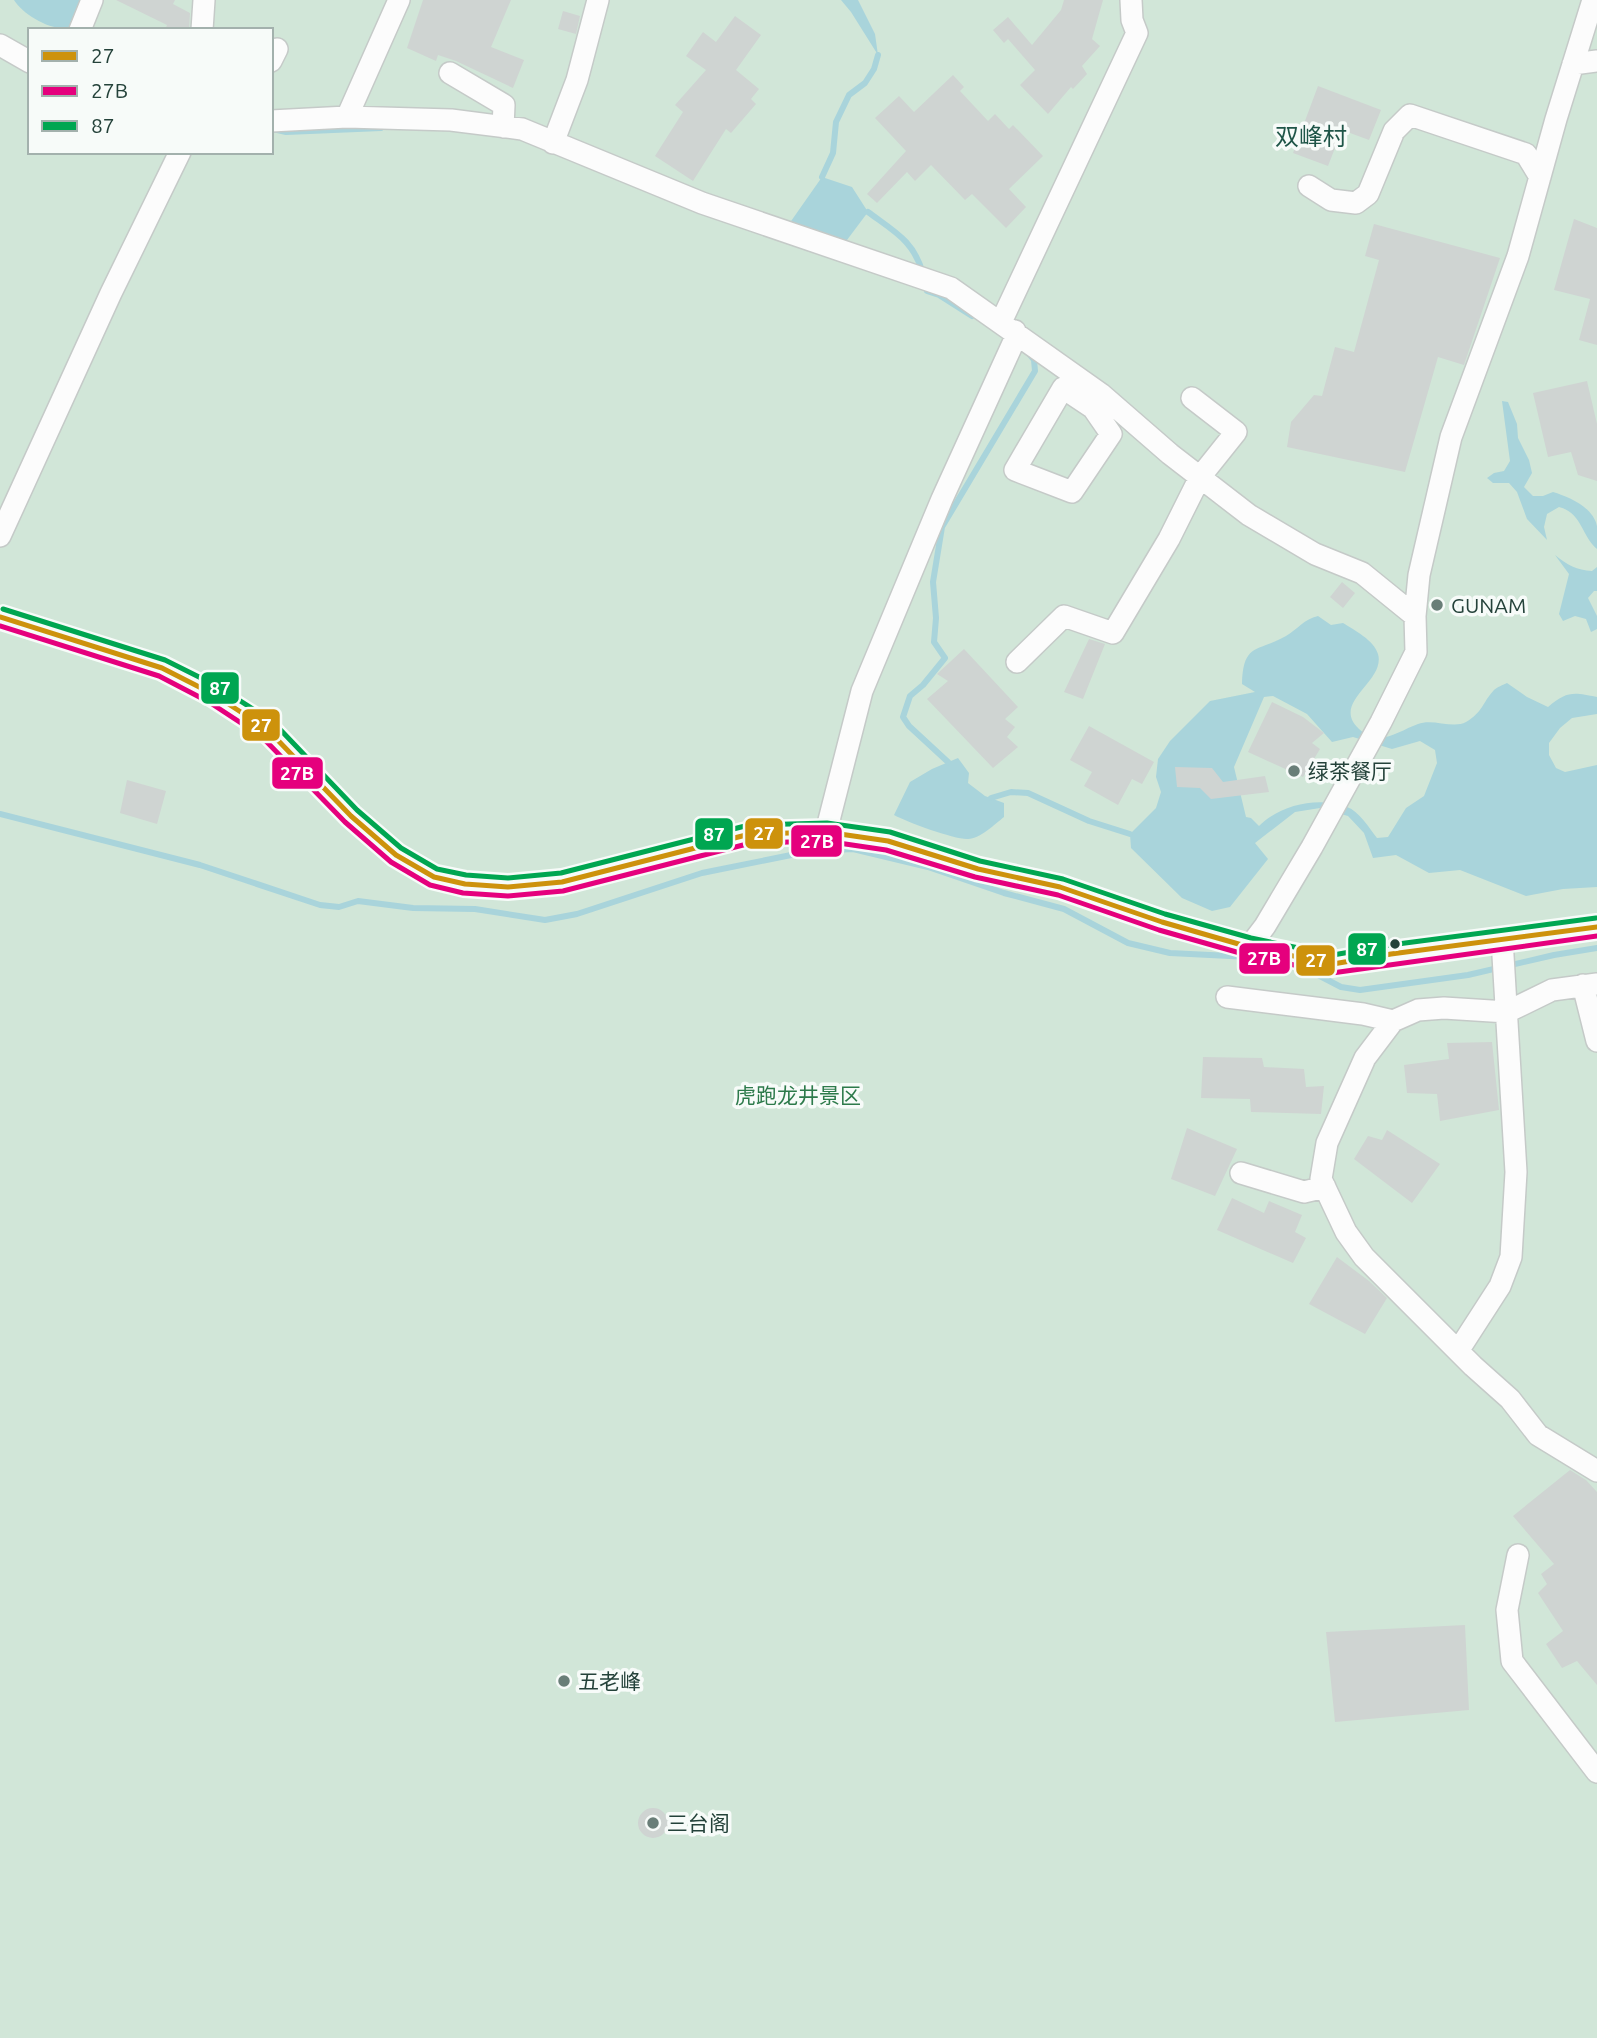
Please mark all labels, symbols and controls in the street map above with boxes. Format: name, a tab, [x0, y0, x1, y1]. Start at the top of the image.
legend	[28, 28, 273, 154]
text: 27	[91, 43, 115, 67]
text: 27B	[91, 78, 128, 102]
text: 87	[91, 113, 115, 137]
district label: 双峰村	[1275, 123, 1347, 150]
place label: GUNAM	[1451, 593, 1526, 617]
marker: GUNAM	[1429, 597, 1445, 613]
line badge: 87	[200, 671, 240, 705]
text: 87	[209, 677, 231, 699]
line badge: 27	[241, 708, 281, 742]
text: 27	[250, 714, 272, 736]
line badge: 27B	[271, 756, 324, 790]
place label: 绿茶餐厅	[1308, 759, 1392, 783]
text: 27B	[280, 762, 314, 784]
marker: 绿茶餐厅	[1286, 763, 1302, 779]
line badge: 87	[694, 817, 734, 851]
line badge: 27	[744, 817, 784, 850]
text: 27	[753, 822, 775, 844]
text: 87	[703, 823, 725, 845]
line badge: 27B	[790, 824, 843, 858]
text: 27B	[800, 830, 834, 852]
line badge: 87	[1347, 932, 1387, 966]
unlabelled marker	[1388, 937, 1402, 951]
text: 87	[1356, 938, 1378, 960]
line badge: 27B	[1238, 942, 1291, 975]
line badge: 27	[1295, 944, 1336, 977]
text: 27B	[1247, 947, 1281, 969]
text: 27	[1305, 949, 1327, 971]
park label: 虎跑龙井景区	[735, 1083, 861, 1107]
place label: 五老峰	[578, 1669, 641, 1693]
marker: 五老峰	[556, 1673, 572, 1689]
place label: 三台阁	[667, 1811, 730, 1835]
marker: 三台阁	[645, 1815, 661, 1831]

